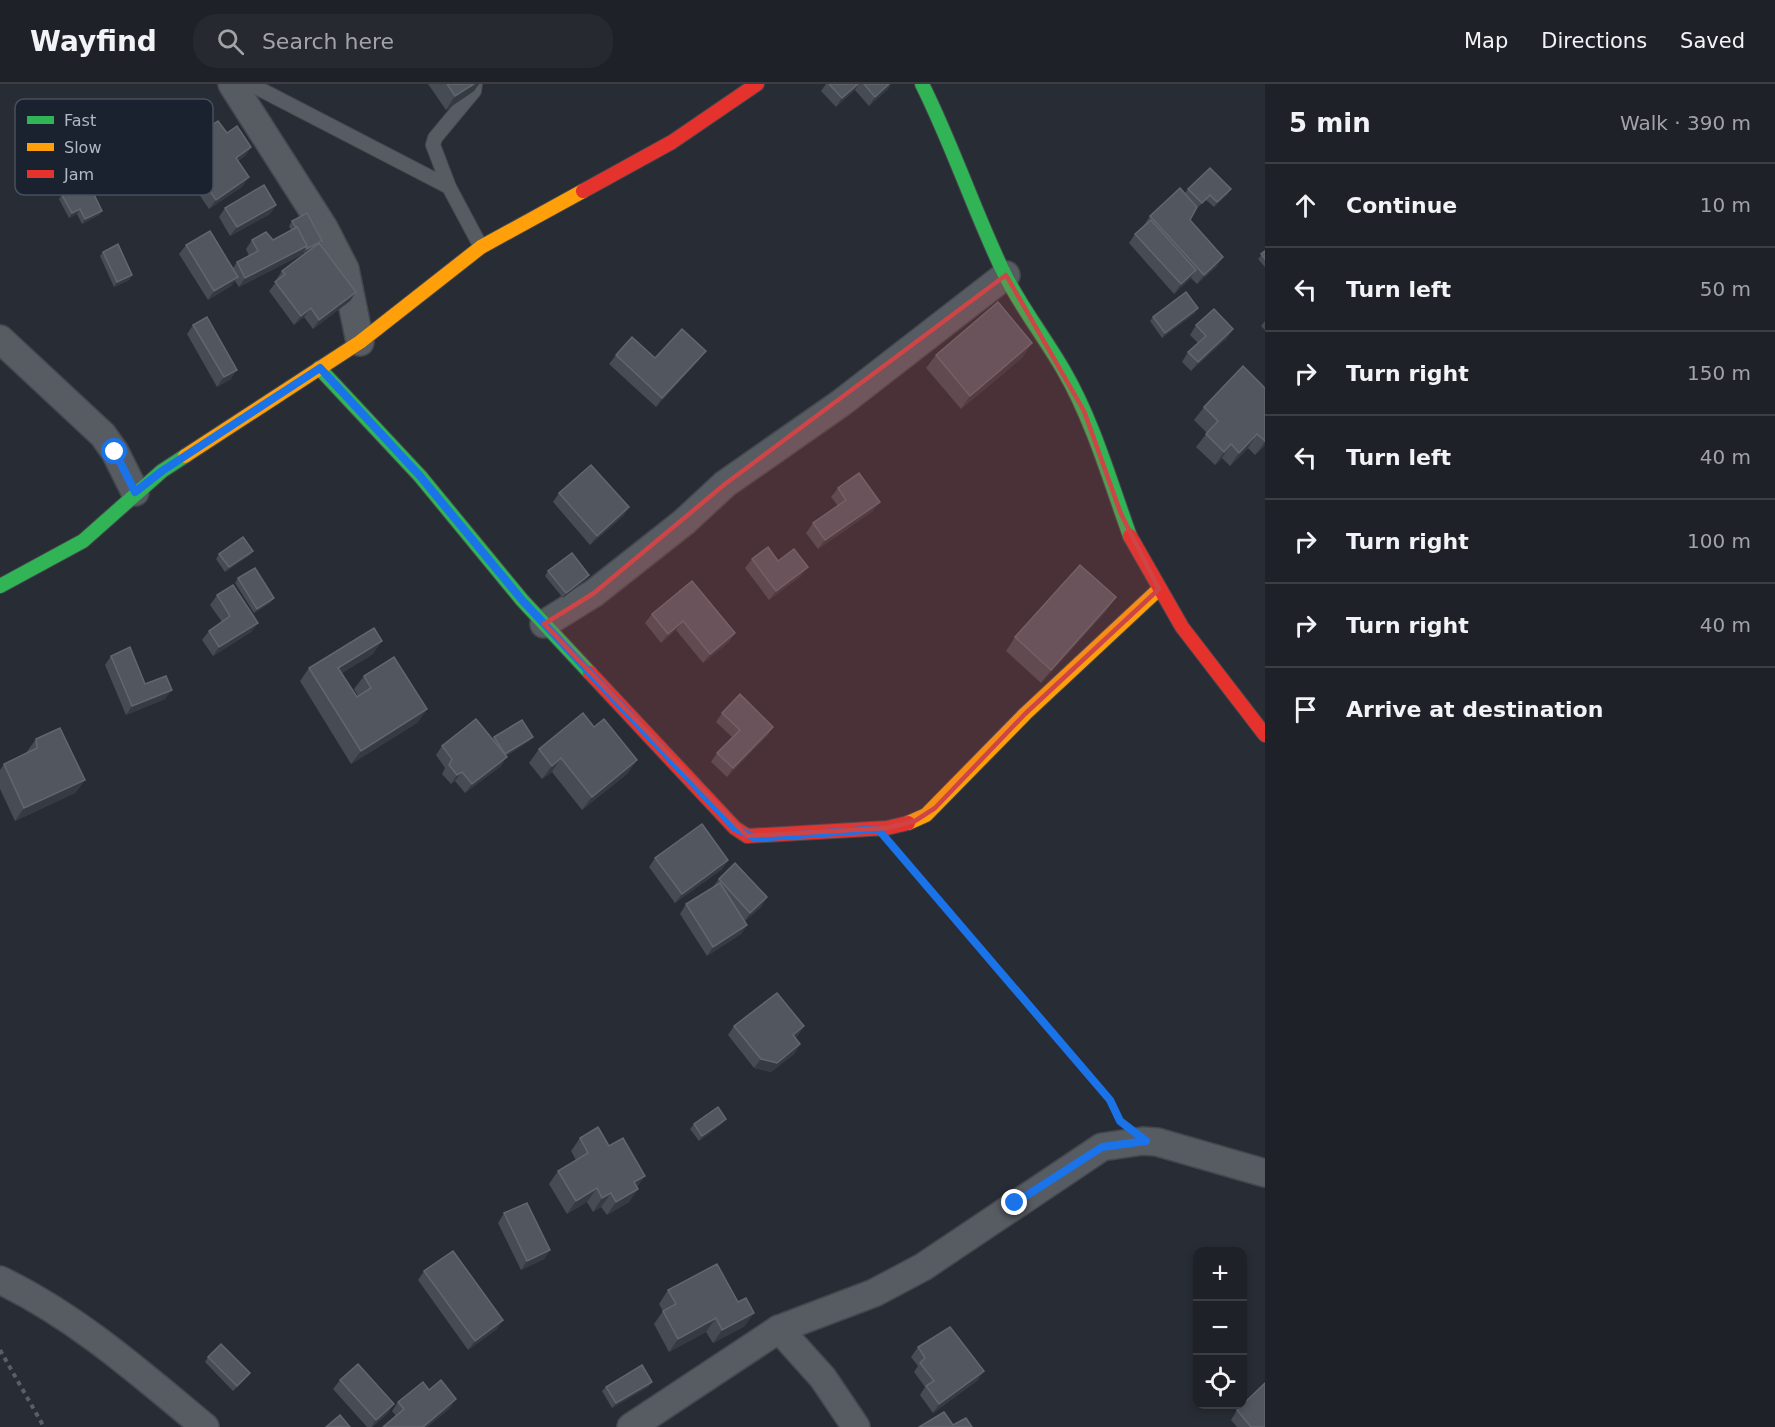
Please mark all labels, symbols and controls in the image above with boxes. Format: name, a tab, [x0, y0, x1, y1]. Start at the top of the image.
search box	[193, 14, 613, 68]
text: Wayfind	[30, 25, 157, 58]
icon: search	[214, 25, 247, 58]
text: Search here	[262, 29, 394, 54]
text: Map	[1464, 29, 1508, 53]
text: Directions	[1541, 29, 1647, 53]
text: Saved	[1680, 29, 1745, 53]
legend	[15, 99, 213, 195]
text: 5 min	[1289, 108, 1371, 138]
text: Fast	[64, 111, 96, 130]
text: Walk · 390 m	[1620, 111, 1751, 135]
text: Slow	[64, 138, 101, 157]
text: Jam	[63, 165, 94, 184]
icon: ahead	[1289, 189, 1322, 222]
text: Continue	[1346, 193, 1457, 218]
text: 10 m	[1700, 193, 1751, 217]
icon: left	[1289, 273, 1322, 306]
text: Turn left	[1346, 277, 1451, 302]
text: 50 m	[1700, 277, 1751, 301]
icon: right	[1289, 357, 1322, 390]
text: Turn right	[1346, 361, 1469, 386]
text: 150 m	[1687, 361, 1751, 385]
route start	[101, 438, 127, 464]
icon: left	[1289, 441, 1322, 474]
text: Turn left	[1346, 445, 1451, 470]
text: 40 m	[1700, 445, 1751, 469]
icon: right	[1289, 525, 1322, 558]
text: Turn right	[1346, 529, 1469, 554]
text: 100 m	[1687, 529, 1751, 553]
icon: right	[1289, 609, 1322, 642]
text: Turn right	[1346, 613, 1469, 638]
text: 40 m	[1700, 613, 1751, 637]
icon: arrive	[1289, 693, 1322, 726]
text: Arrive at destination	[1346, 697, 1603, 722]
route end	[1001, 1189, 1027, 1215]
map controls	[1193, 1247, 1247, 1409]
button: +	[1193, 1247, 1247, 1301]
button: −	[1193, 1301, 1247, 1355]
button: locate	[1193, 1355, 1247, 1409]

